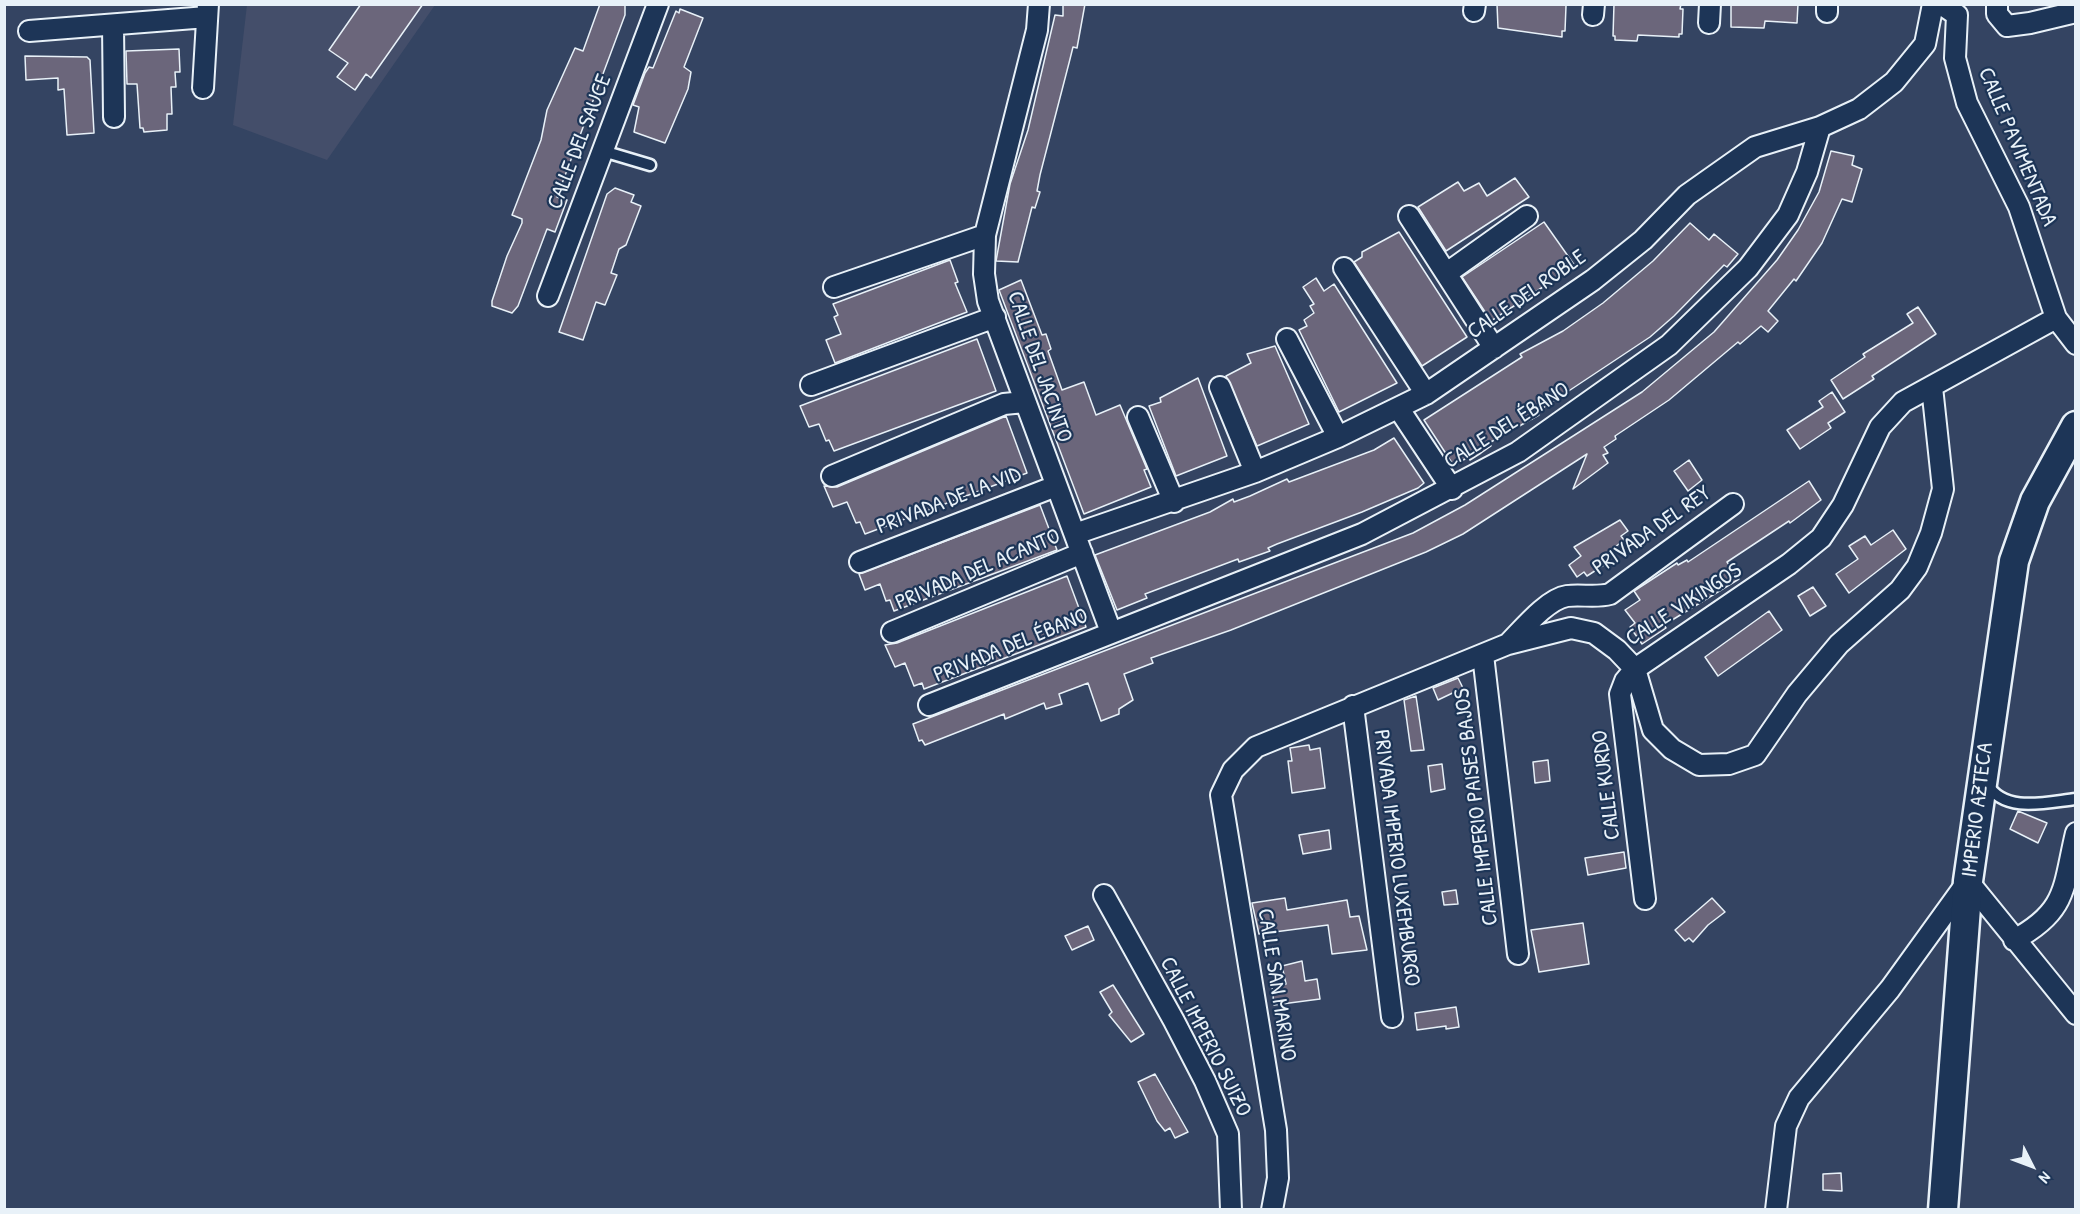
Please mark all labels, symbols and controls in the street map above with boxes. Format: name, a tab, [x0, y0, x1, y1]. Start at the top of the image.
street label: CALLE PAVIMENTADA	[1972, 64, 2062, 230]
street label: CALLE DEL SAUCE	[542, 71, 618, 213]
street label: CALLE DEL ROBLE	[1463, 244, 1591, 346]
street label: CALLE DEL JACINTO	[1001, 288, 1077, 446]
street label: CALLE DEL ÉBANO	[1439, 377, 1575, 475]
street label: PRIVADA DE LA VID	[873, 461, 1025, 541]
street label: PRIVADA DEL REY	[1588, 481, 1716, 581]
street label: PRIVADA DEL ACANTO	[892, 523, 1064, 617]
street label: CALLE VIKINGOS	[1621, 558, 1747, 652]
street label: PRIVADA DEL ÉBANO	[930, 603, 1092, 689]
street label: CALLE IMPERIO PAISES BAJOS	[1449, 687, 1505, 927]
street label: PRIVADA IMPERIO LUXEMBURGO	[1367, 728, 1425, 988]
street label: CALLE KURDO	[1587, 729, 1627, 841]
street label: IMPERIO AZTECA	[1957, 741, 1999, 879]
street label: CALLE SAN MARINO	[1251, 907, 1301, 1063]
street label: CALLE IMPERIO SUIZO	[1153, 953, 1257, 1121]
north arrow	[2002, 1136, 2062, 1196]
text: N	[2034, 1168, 2056, 1189]

